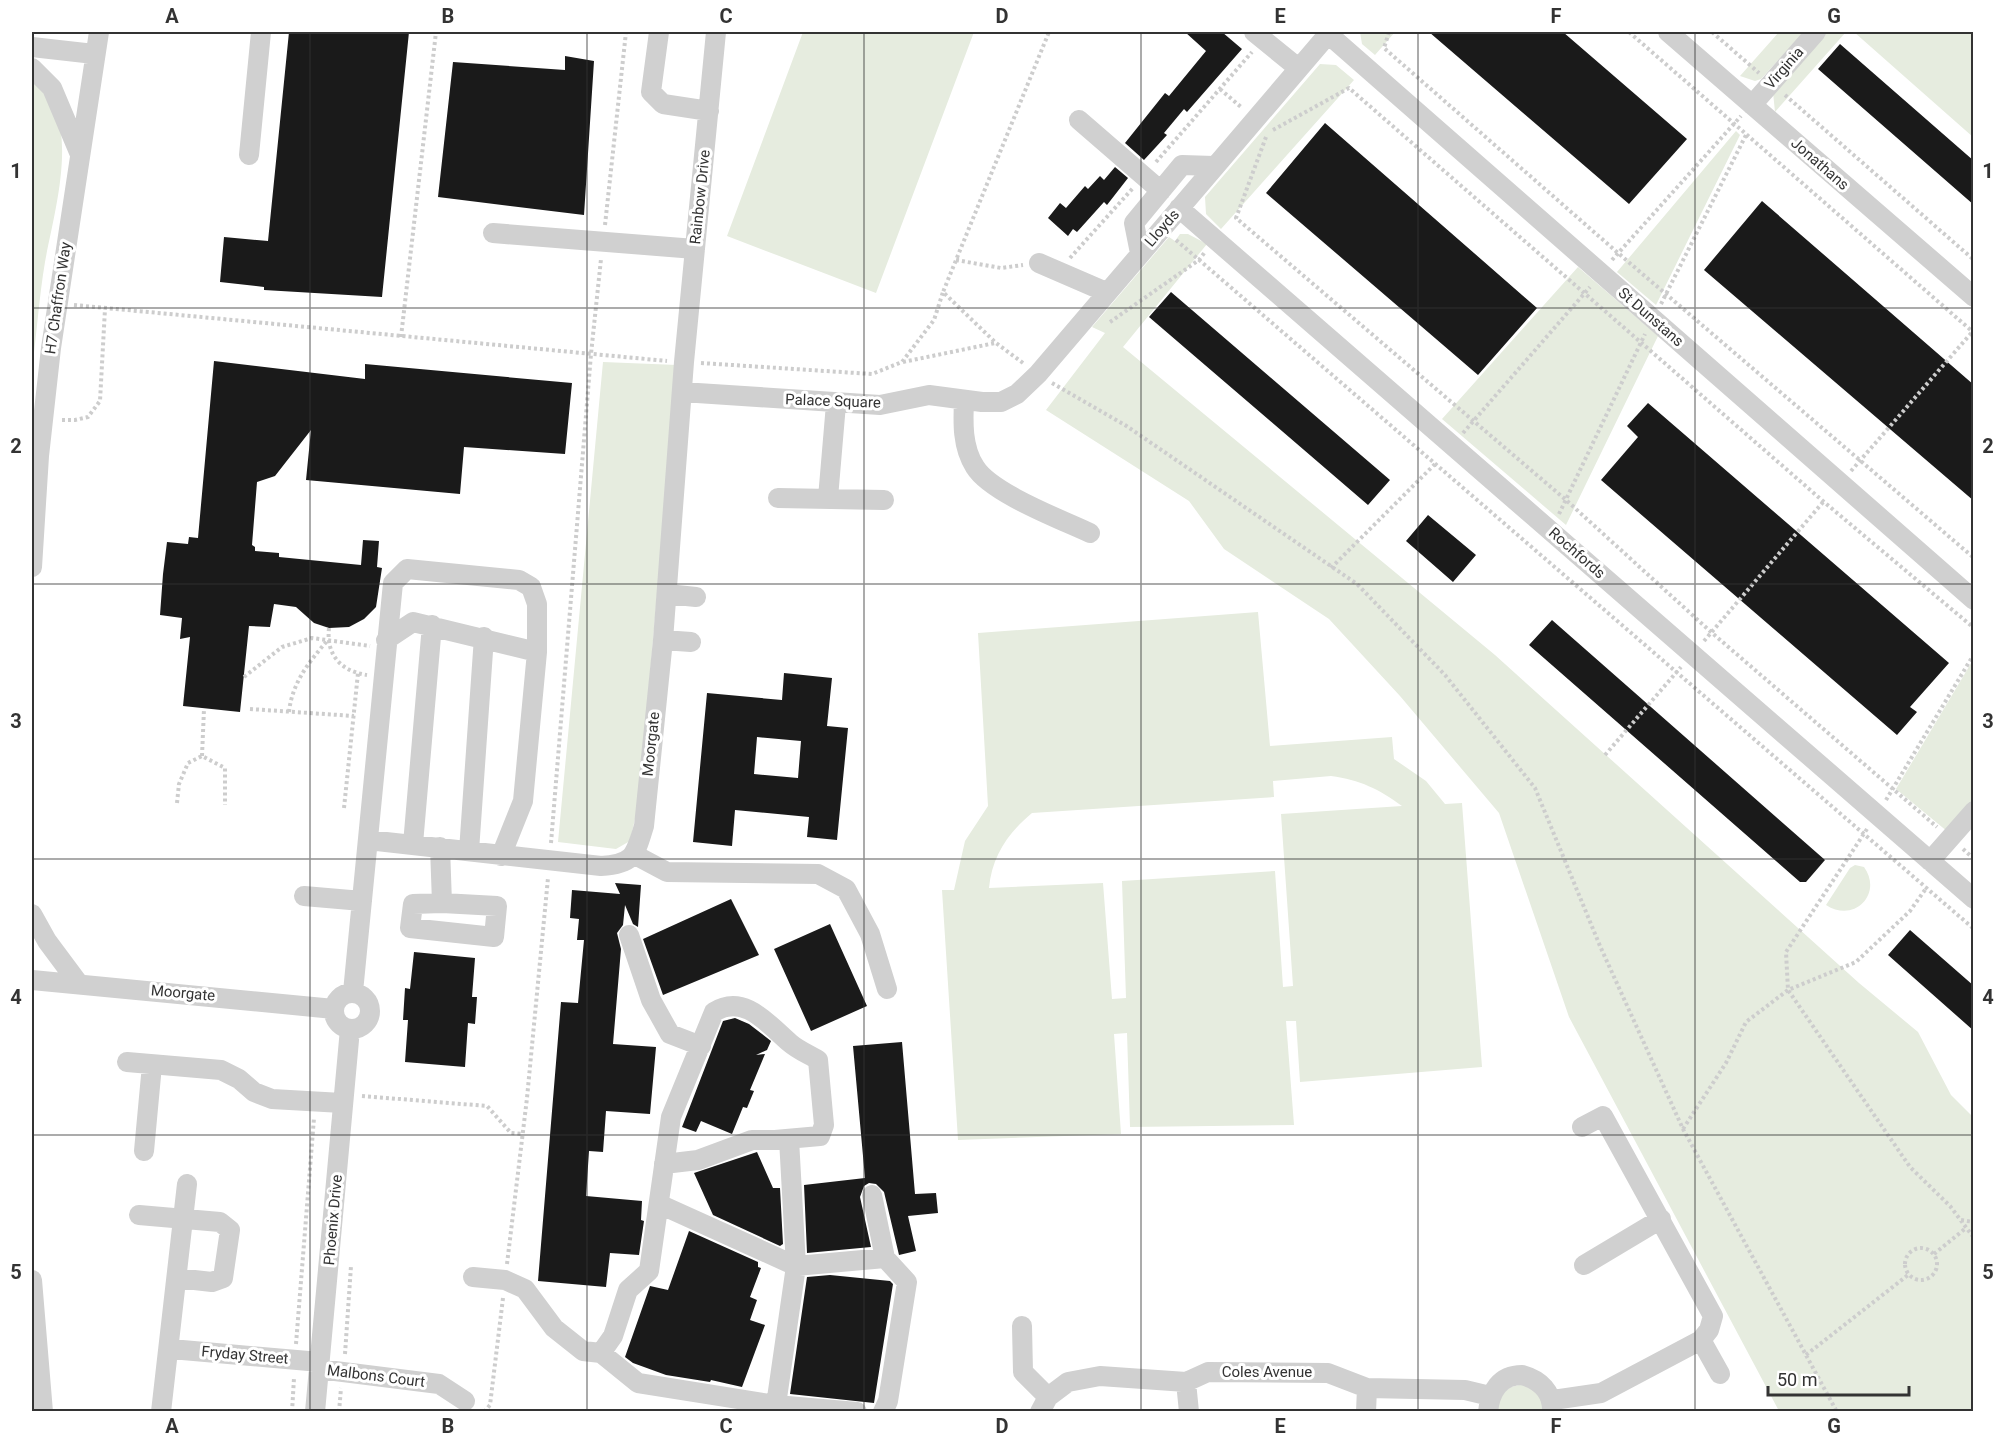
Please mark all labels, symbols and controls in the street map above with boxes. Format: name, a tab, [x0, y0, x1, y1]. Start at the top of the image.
text: A	[165, 4, 179, 28]
text: B	[442, 4, 454, 28]
text: C	[719, 4, 733, 28]
text: D	[996, 4, 1009, 28]
text: E	[1274, 4, 1286, 28]
text: F	[1551, 4, 1562, 28]
text: G	[1827, 4, 1841, 28]
street label: Virginia	[1761, 43, 1807, 93]
street label: Jonathans	[1787, 134, 1853, 194]
street label: Rainbow Drive	[686, 149, 714, 245]
text: 1	[10, 159, 22, 183]
text: 1	[1982, 159, 1994, 183]
street label: Lloyds	[1141, 206, 1183, 250]
street label: H7 Chaffron Way	[41, 241, 75, 355]
street label: St Dunstans	[1615, 284, 1687, 350]
street label: Palace Square	[785, 390, 881, 412]
text: 2	[10, 434, 22, 458]
text: 2	[1982, 434, 1994, 458]
street label: Rochfords	[1545, 524, 1609, 582]
text: 3	[10, 709, 22, 733]
text: 3	[1982, 709, 1994, 733]
street label: Moorgate	[639, 711, 663, 777]
street label: Moorgate	[150, 981, 216, 1005]
text: 4	[10, 985, 22, 1009]
text: 4	[1982, 985, 1994, 1009]
street label: Phoenix Drive	[320, 1174, 346, 1266]
text: 5	[10, 1260, 22, 1284]
text: 5	[1982, 1260, 1994, 1284]
street label: Fryday Street	[201, 1342, 289, 1368]
scale bar	[1768, 1359, 1909, 1397]
street label: Malbons Court	[326, 1361, 426, 1391]
street label: Coles Avenue	[1222, 1363, 1312, 1381]
text: 50 m	[1777, 1369, 1817, 1390]
text: A	[165, 1414, 179, 1438]
text: B	[442, 1414, 454, 1438]
text: C	[719, 1414, 733, 1438]
text: D	[996, 1414, 1009, 1438]
text: E	[1274, 1414, 1286, 1438]
text: F	[1551, 1414, 1562, 1438]
text: G	[1827, 1414, 1841, 1438]

